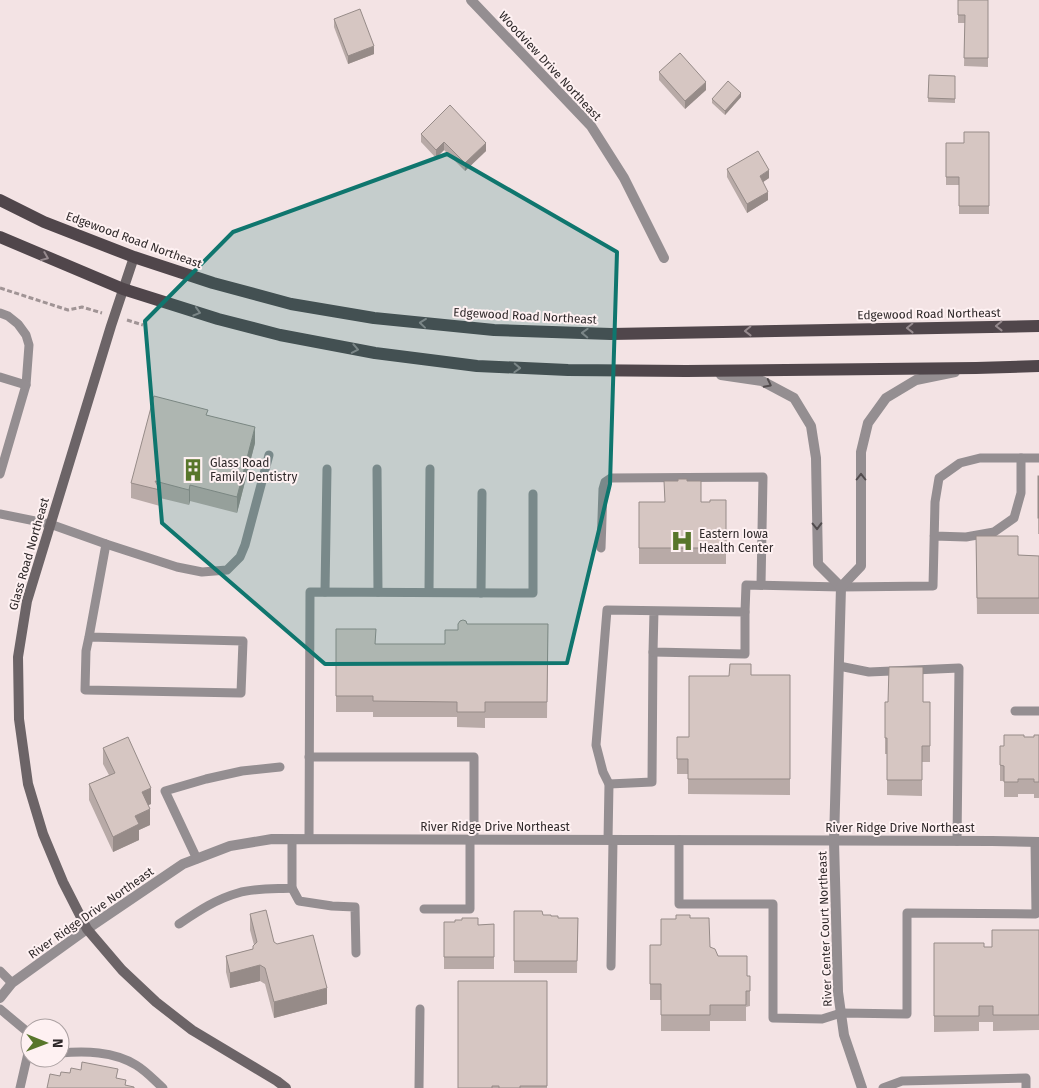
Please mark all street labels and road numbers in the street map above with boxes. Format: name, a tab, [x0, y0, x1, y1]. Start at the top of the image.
street label: Woodview Drive Northeast	[496, 9, 605, 124]
street label: Edgewood Road Northeast	[64, 209, 205, 271]
street label: Edgewood Road Northeast	[453, 305, 598, 327]
street label: Edgewood Road Northeast	[857, 306, 1002, 322]
street label: Glass Road Northeast	[6, 495, 52, 612]
street label: River Ridge Drive Northeast	[420, 820, 571, 834]
street label: River Ridge Drive Northeast	[825, 821, 976, 835]
street label: River Center Court Northeast	[815, 850, 835, 1007]
street label: River Ridge Drive Northeast	[26, 864, 157, 962]

